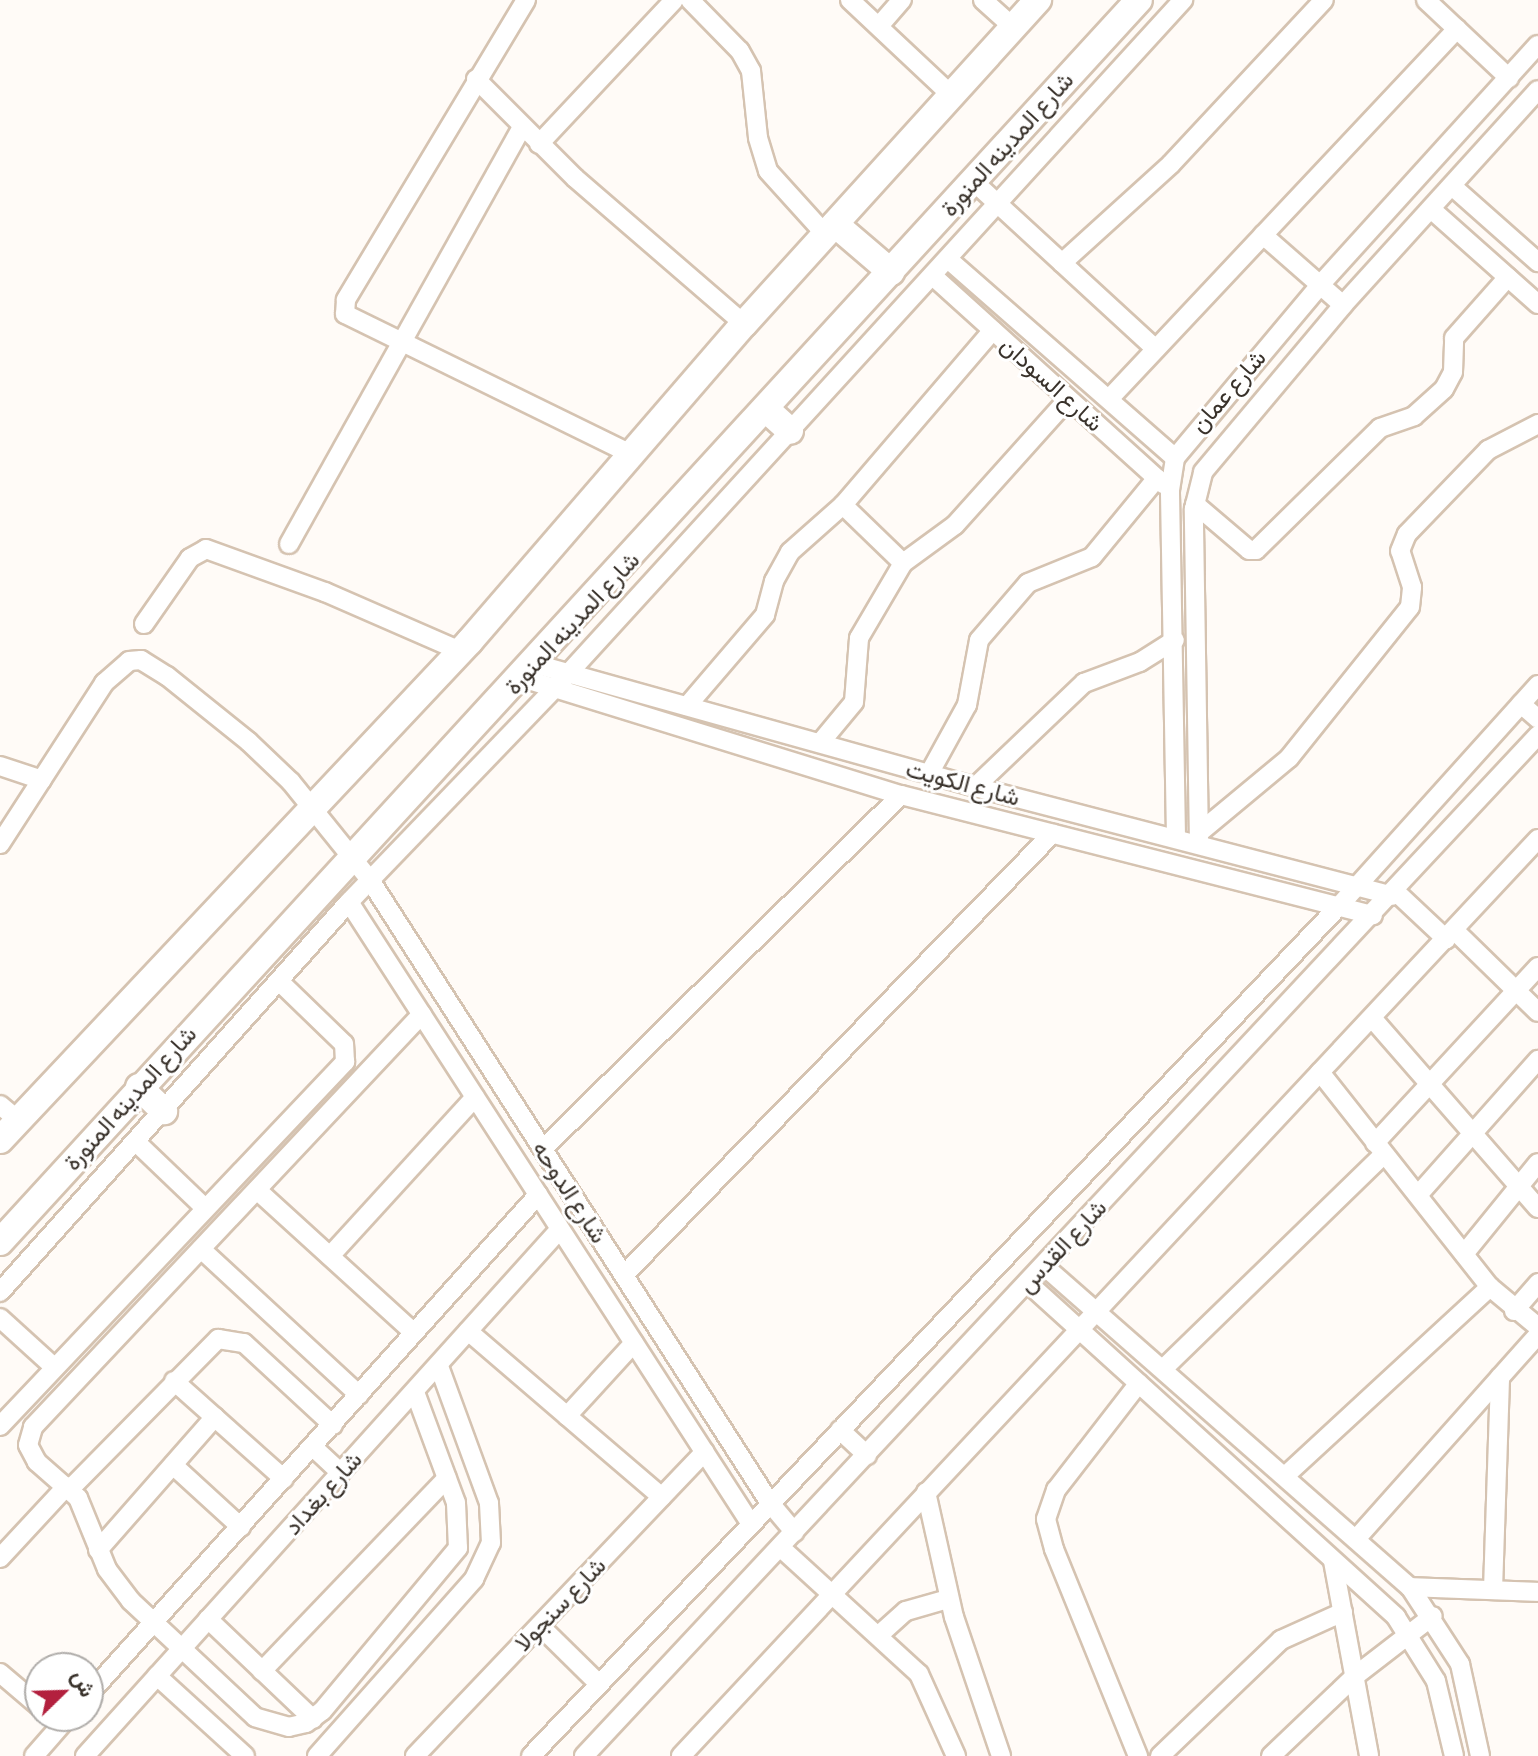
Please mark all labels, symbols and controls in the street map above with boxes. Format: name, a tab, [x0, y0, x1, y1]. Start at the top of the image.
street label: شارع المدينه المنورة	[935, 66, 1079, 222]
street label: شارع السودان	[995, 330, 1109, 438]
street label: شارع عمان	[1184, 344, 1272, 438]
street label: شارع المدينه المنورة	[499, 546, 645, 700]
street label: شارع الكويت	[903, 754, 1023, 812]
street label: شارع المدينه المنورة	[58, 1020, 202, 1176]
street label: شارع الدوحه	[526, 1136, 614, 1248]
street label: شارع القدس	[1012, 1193, 1112, 1299]
street label: شارع بغداد	[278, 1445, 368, 1541]
street label: شارع سنجولا	[508, 1551, 612, 1657]
north arrow	[24, 1652, 104, 1732]
text: ش	[67, 1666, 101, 1701]

